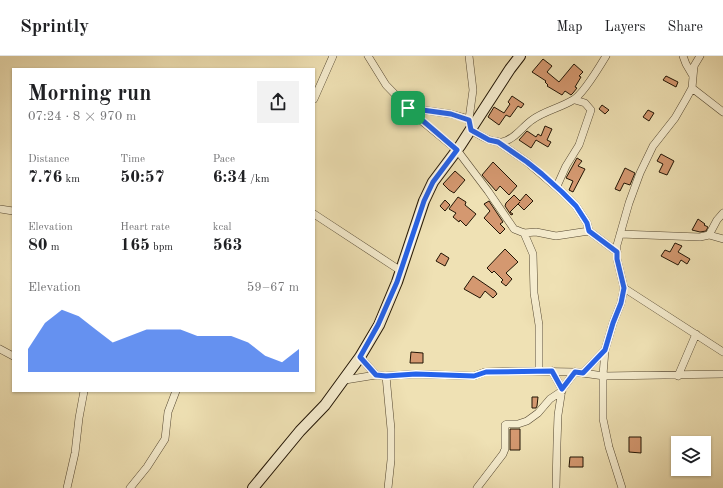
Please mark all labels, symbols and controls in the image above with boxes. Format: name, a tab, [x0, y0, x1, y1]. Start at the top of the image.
text: Sprintly	[20, 18, 89, 37]
text: Map	[557, 20, 583, 34]
text: Layers	[605, 20, 646, 34]
text: Share	[668, 20, 703, 34]
button: share	[257, 81, 299, 123]
text: Morning run	[28, 83, 151, 105]
pin	[391, 91, 425, 125]
icon: arrive	[397, 97, 419, 119]
text: 07:24 · 8 × 970 m	[28, 110, 136, 123]
text: Distance	[28, 154, 69, 165]
text: Time	[120, 154, 145, 165]
text: Pace	[213, 154, 235, 165]
text: 7.76	[28, 169, 62, 186]
text: 50:57	[120, 169, 165, 186]
text: 6:34	[213, 169, 247, 186]
text: km	[62, 174, 80, 185]
text: /km	[247, 174, 269, 185]
text: Elevation	[28, 222, 73, 233]
text: Heart rate	[120, 222, 170, 233]
text: kcal	[213, 222, 232, 233]
text: 80	[28, 237, 48, 254]
text: 165	[120, 237, 150, 254]
text: 563	[213, 237, 242, 254]
text: m	[48, 242, 60, 253]
text: bpm	[150, 242, 173, 253]
text: Elevation	[28, 281, 81, 294]
text: 59–67 m	[247, 281, 299, 294]
map controls	[671, 436, 711, 476]
button: layers	[671, 436, 711, 476]

